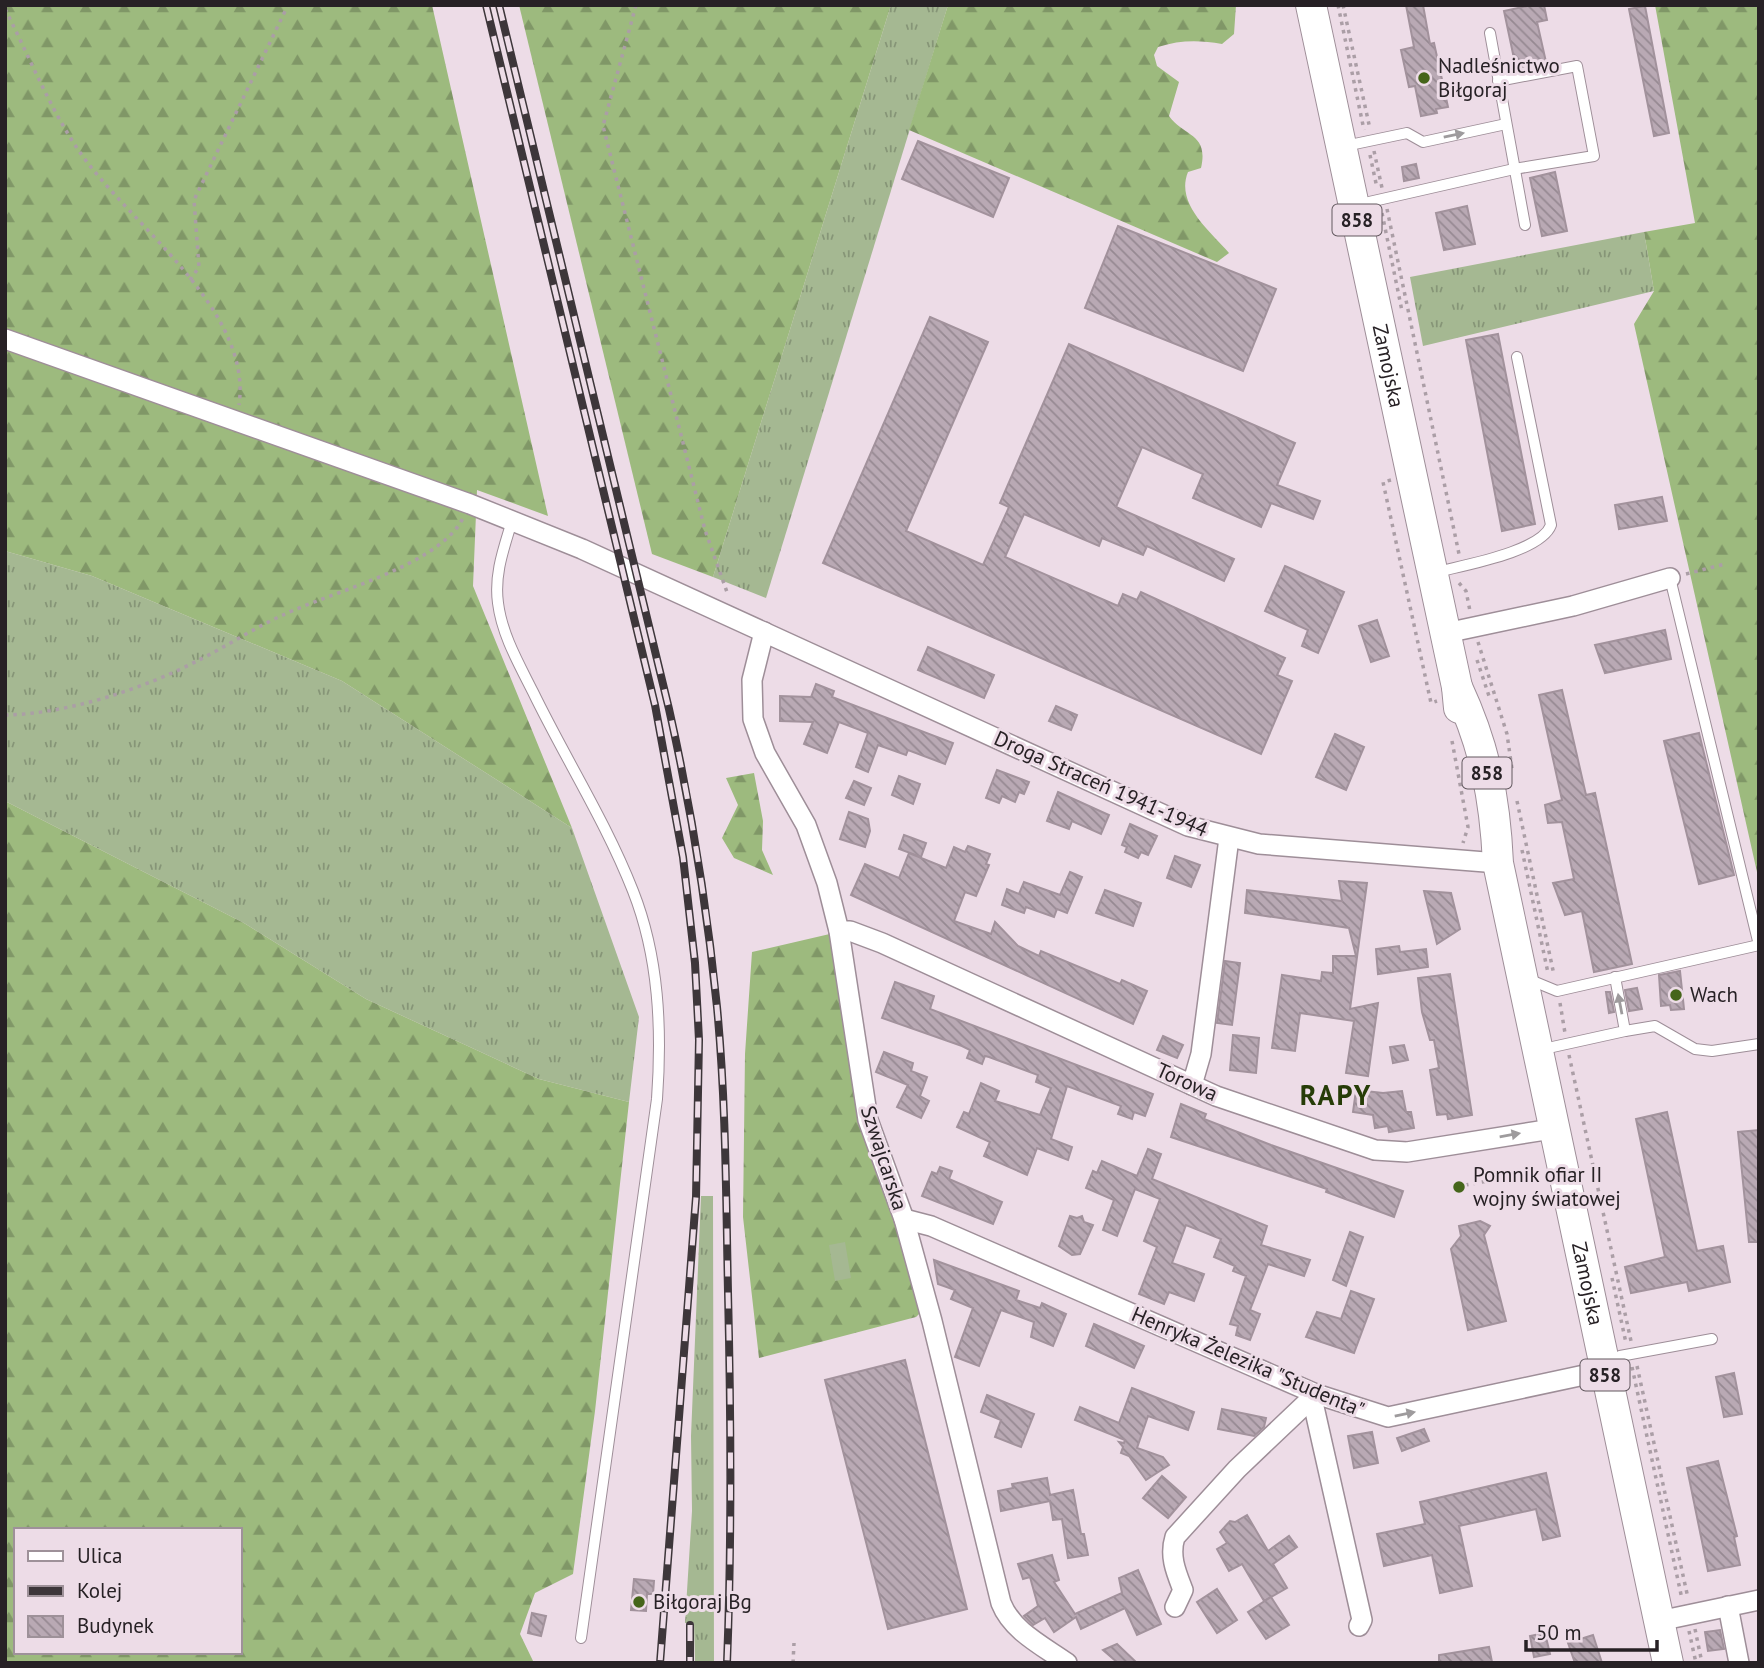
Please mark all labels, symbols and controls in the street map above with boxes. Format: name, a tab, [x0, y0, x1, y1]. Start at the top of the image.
place label: Nadleśnictwo Biłgoraj	[1438, 52, 1560, 103]
marker: Nadleśnictwo Biłgoraj	[1416, 70, 1432, 86]
one-way arrow	[1443, 130, 1465, 141]
road number: 858	[1332, 204, 1382, 235]
street label: Zamojska	[1367, 321, 1411, 410]
street label: Droga Straceń 1941-1944	[990, 724, 1212, 843]
road number: 858	[1462, 758, 1512, 788]
place label: Wach	[1690, 981, 1738, 1008]
marker: Wach	[1668, 987, 1684, 1003]
one-way arrow	[1614, 993, 1625, 1015]
street label: Torowa	[1152, 1056, 1222, 1107]
district label: RAPY	[1300, 1076, 1372, 1113]
street label: Szwajcarska	[855, 1102, 914, 1214]
one-way arrow	[1500, 1129, 1522, 1140]
place label: Pomnik ofiar II wojny światowej	[1473, 1161, 1621, 1212]
marker: Pomnik ofiar II wojny światowej	[1451, 1179, 1467, 1195]
street label: Zamojska	[1566, 1239, 1610, 1328]
street label: Henryka Żelezika "Studenta"	[1128, 1300, 1369, 1423]
road number: 858	[1580, 1359, 1630, 1390]
one-way arrow	[1394, 1408, 1416, 1419]
legend	[14, 1528, 242, 1654]
text: Ulica	[77, 1542, 122, 1569]
text: Kolej	[77, 1577, 122, 1604]
place label: Biłgoraj Bg	[653, 1588, 752, 1615]
marker: Biłgoraj Bg	[631, 1594, 647, 1610]
scale bar	[1526, 1608, 1657, 1652]
text: Budynek	[77, 1612, 154, 1639]
text: 50 m	[1536, 1619, 1582, 1646]

